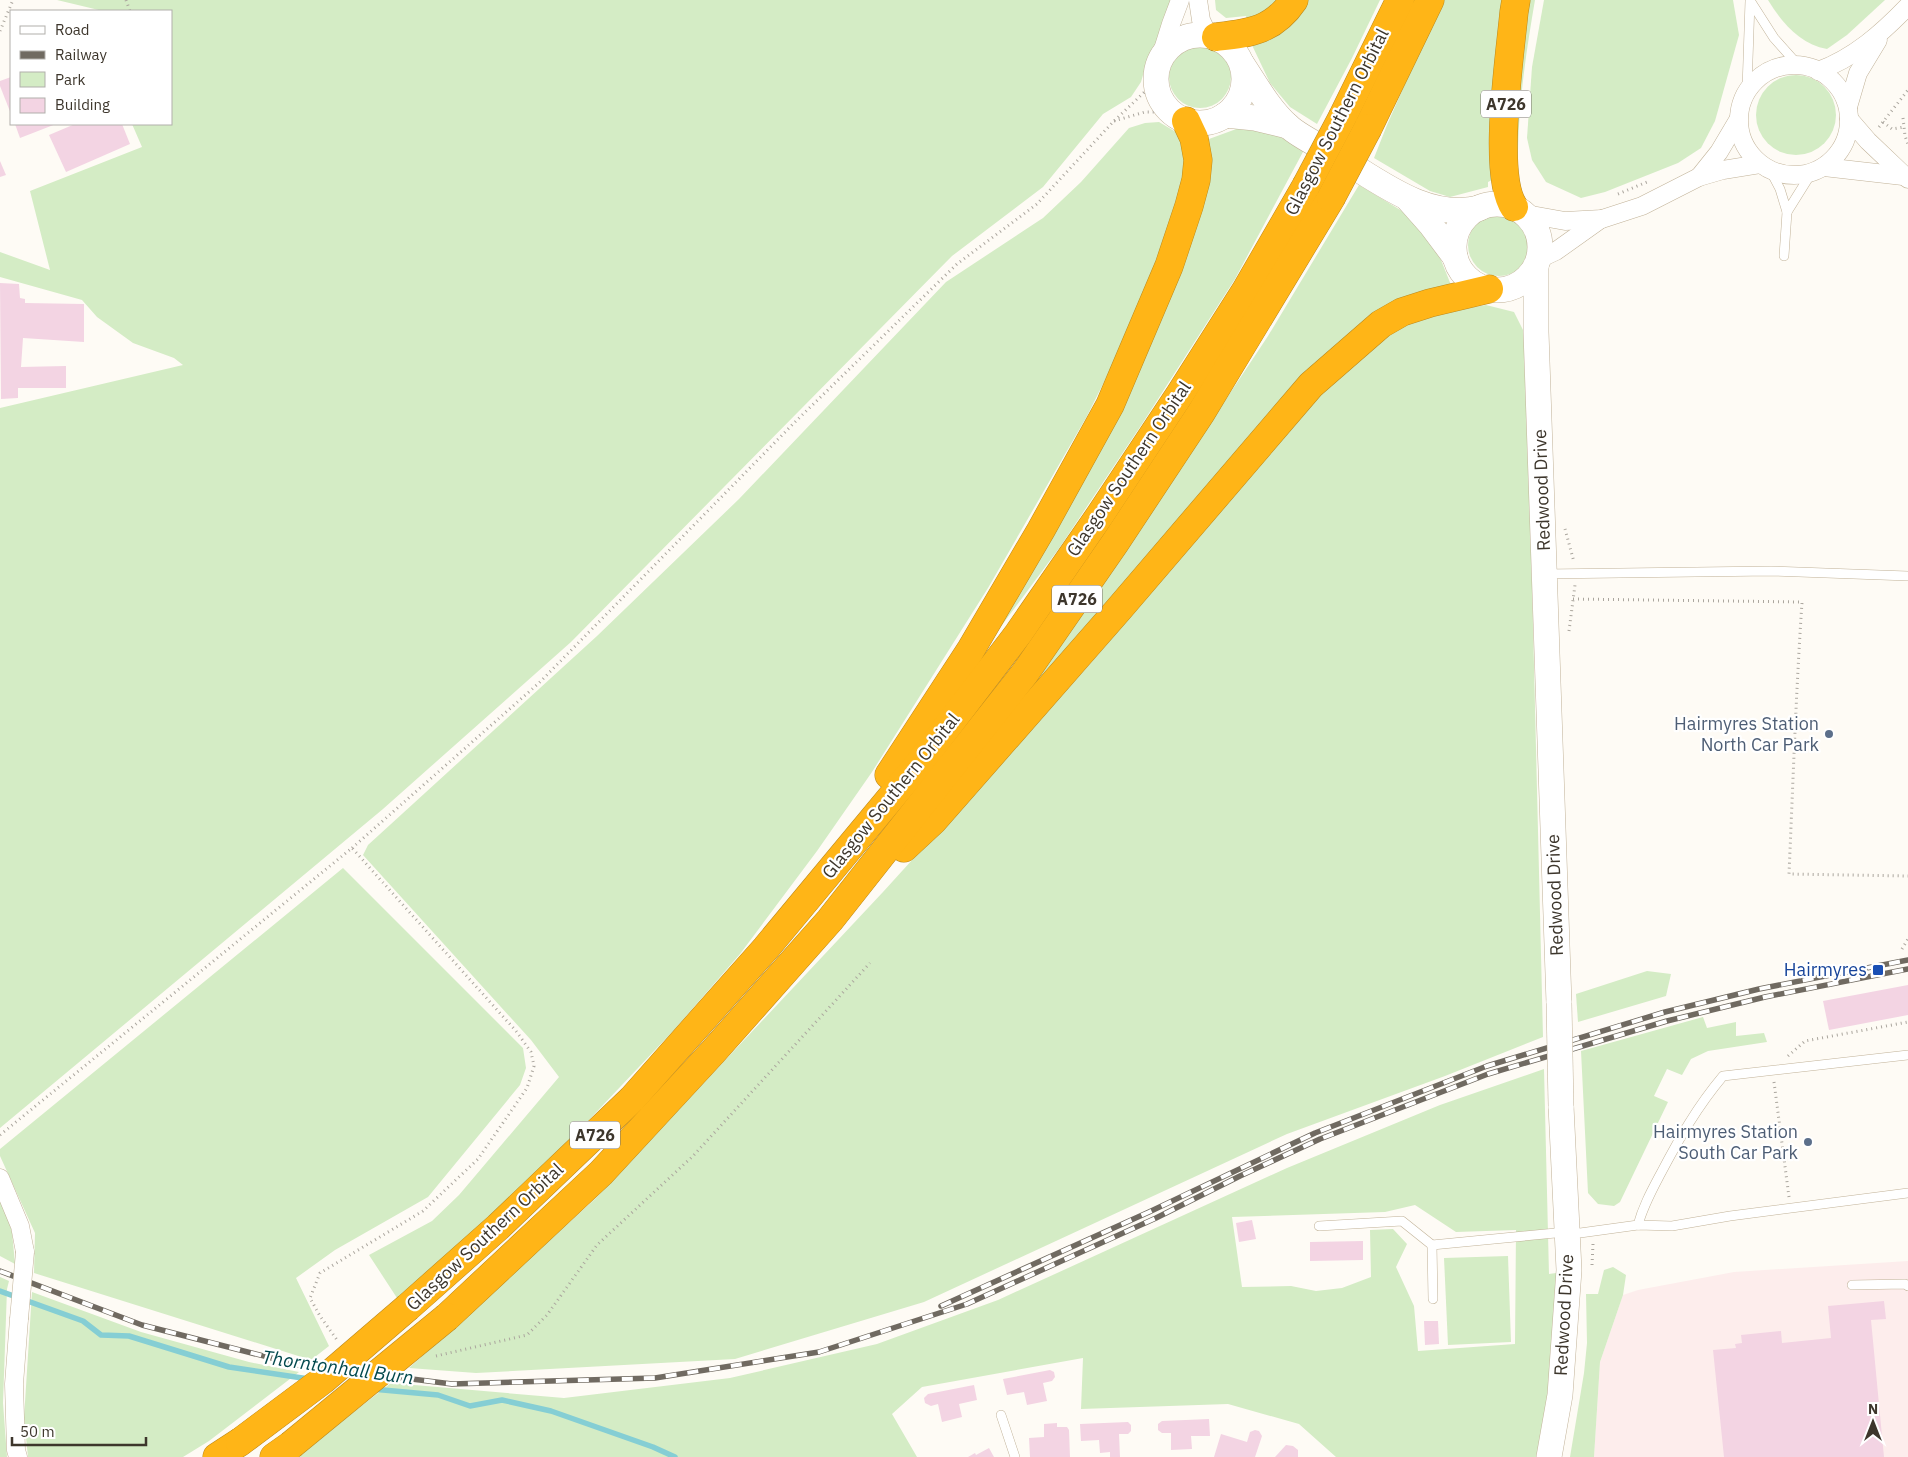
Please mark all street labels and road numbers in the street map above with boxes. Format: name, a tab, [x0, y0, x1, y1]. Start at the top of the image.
street label: Glasgow Southern Orbital	[1279, 24, 1394, 219]
road number: A726	[1481, 90, 1531, 118]
street label: Glasgow Southern Orbital	[1061, 377, 1196, 561]
street label: Redwood Drive	[1528, 429, 1555, 551]
road number: A726	[1052, 586, 1102, 612]
street label: Glasgow Southern Orbital	[817, 708, 965, 883]
street label: Redwood Drive	[1541, 834, 1568, 956]
road number: A726	[570, 1122, 620, 1148]
street label: Glasgow Southern Orbital	[401, 1158, 568, 1315]
street label: Redwood Drive	[1549, 1253, 1578, 1376]

